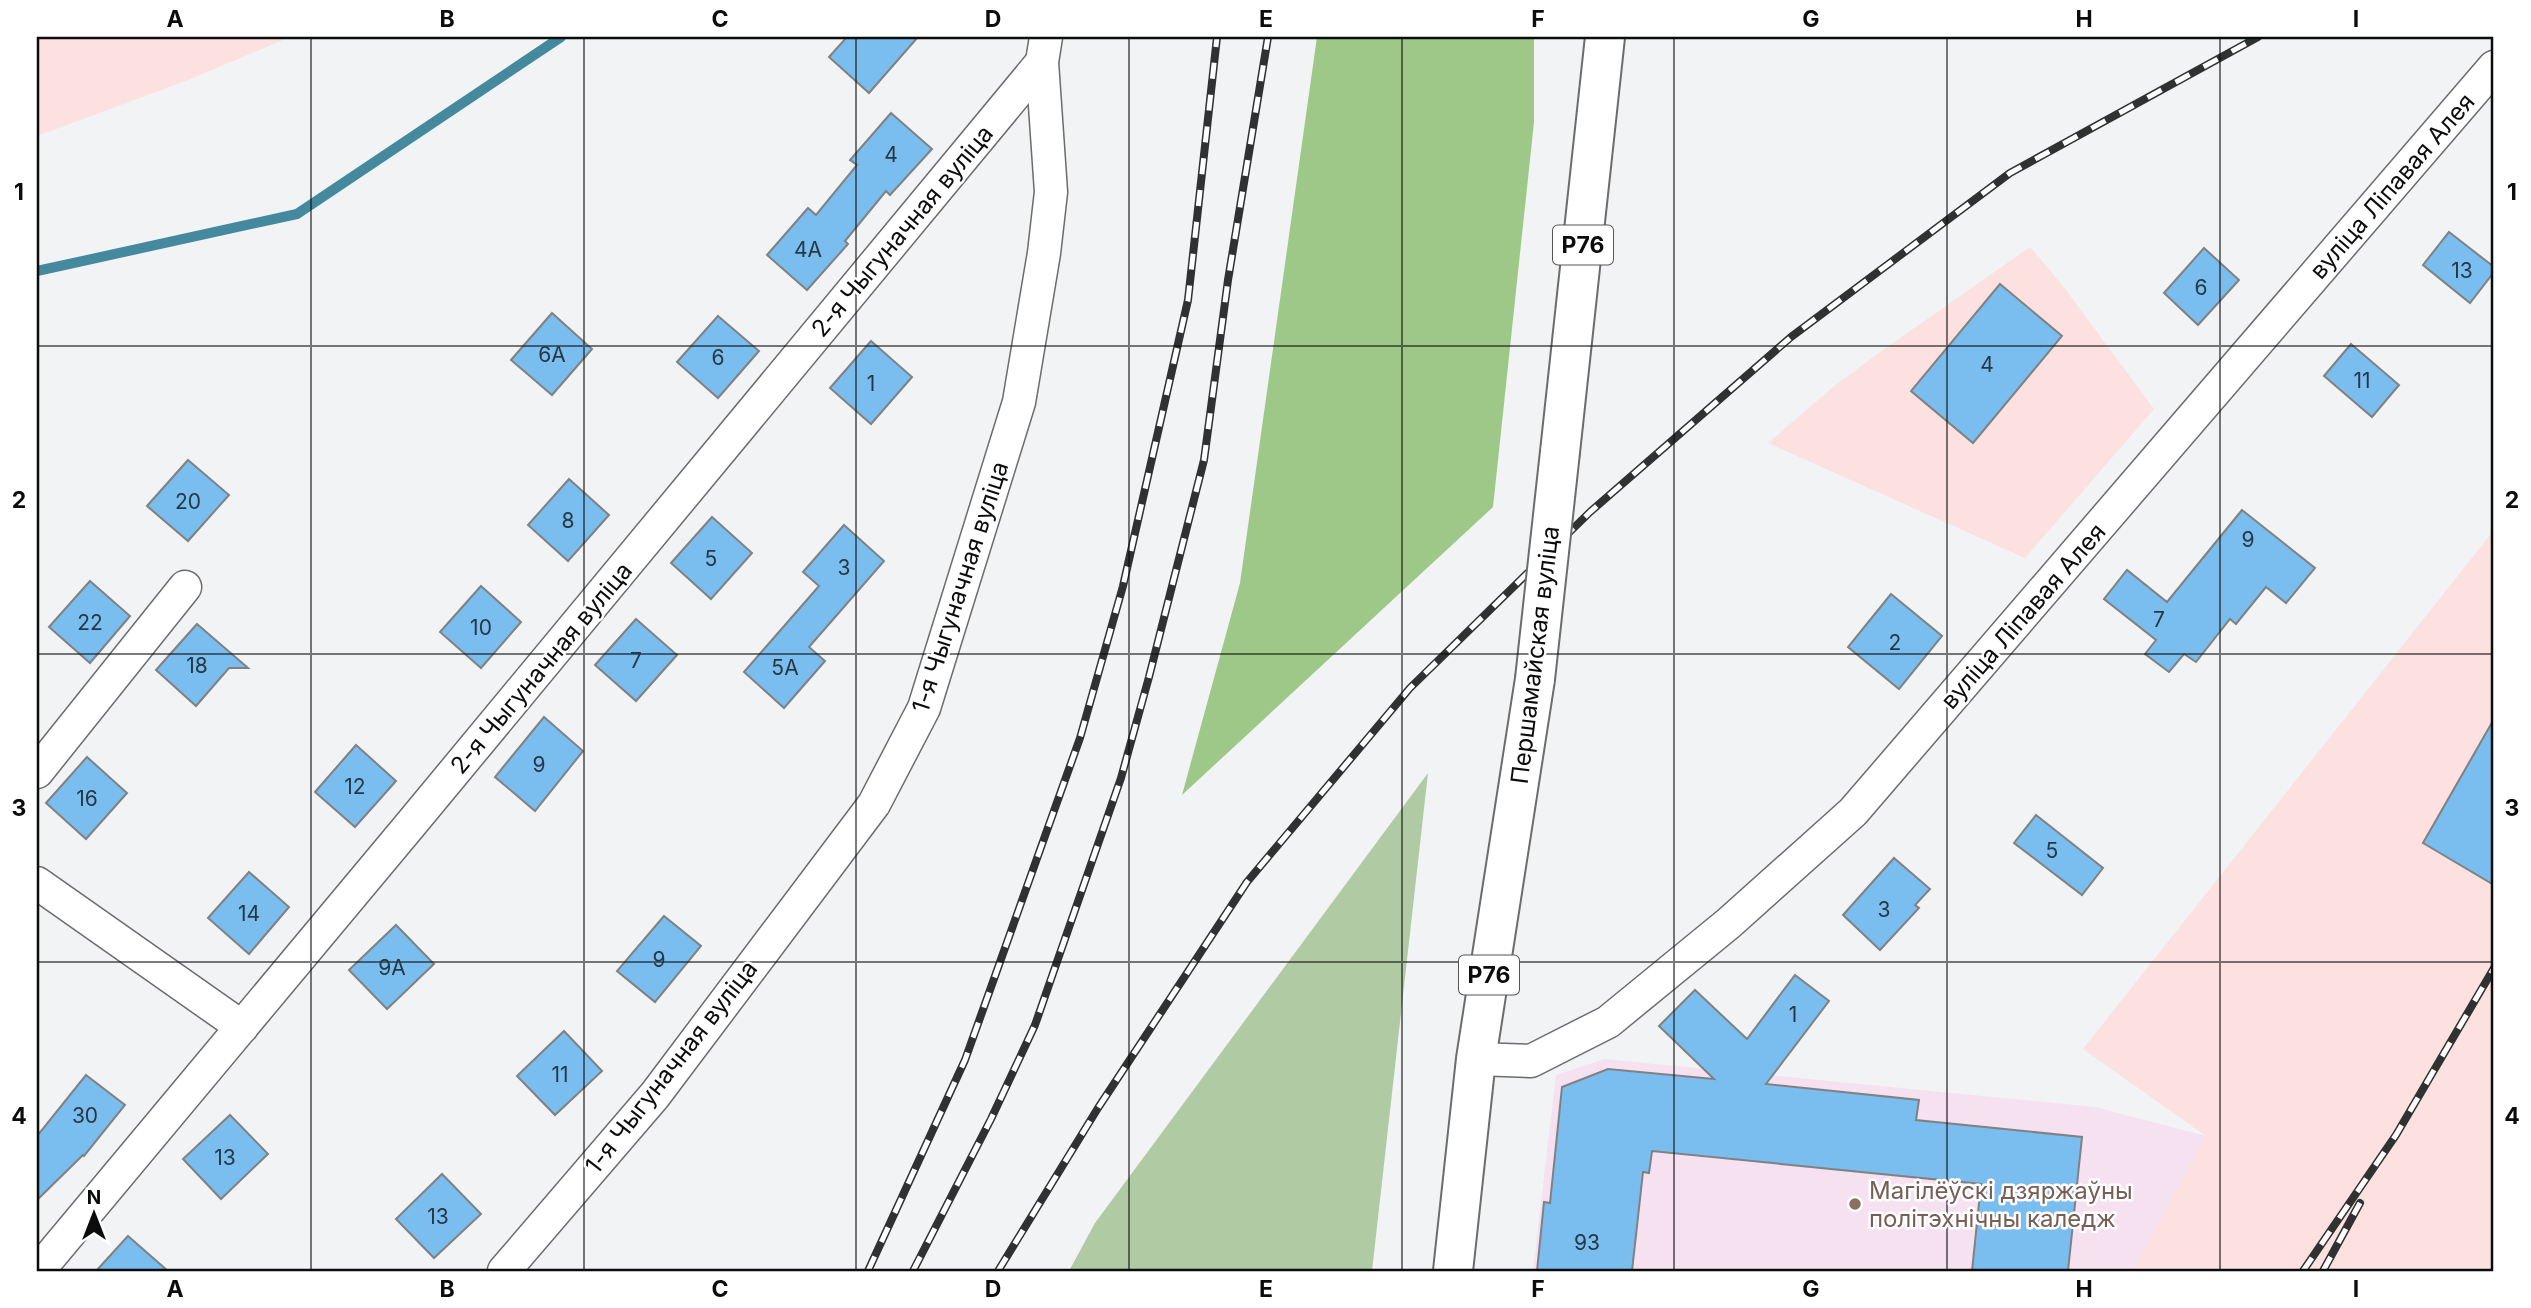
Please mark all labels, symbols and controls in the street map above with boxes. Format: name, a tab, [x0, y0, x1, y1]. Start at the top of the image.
text: A	[166, 5, 184, 33]
text: B	[439, 5, 455, 33]
text: C	[711, 5, 729, 33]
text: D	[985, 5, 1001, 33]
text: E	[1259, 5, 1273, 33]
text: F	[1531, 5, 1545, 33]
text: G	[1802, 5, 1820, 33]
text: H	[2075, 5, 2093, 33]
text: I	[2353, 5, 2359, 33]
street label: вуліца Ліпавая Алея	[2304, 87, 2480, 285]
street label: 2-я Чыгуначная вуліца	[805, 119, 999, 343]
house number: 4	[884, 142, 898, 167]
text: 1	[14, 178, 24, 206]
text: 1	[2507, 178, 2517, 206]
road number: Р76	[1553, 226, 1613, 264]
house number: 4А	[794, 237, 822, 262]
house number: 13	[2451, 258, 2473, 283]
house number: 6	[2194, 275, 2208, 300]
house number: 6А	[538, 342, 566, 367]
house number: 6	[711, 345, 725, 370]
house number: 4	[1980, 352, 1994, 377]
house number: 11	[2353, 368, 2371, 393]
house number: 1	[867, 371, 875, 396]
street label: 1-я Чыгуначная вуліца	[906, 458, 1014, 716]
text: 2	[12, 486, 26, 514]
text: 2	[2505, 486, 2519, 514]
house number: 20	[175, 489, 201, 514]
house number: 8	[562, 508, 575, 533]
street label: вуліца Ліпавая Алея	[1935, 517, 2111, 715]
street label: Першамайская вуліца	[1505, 524, 1565, 786]
house number: 9	[2241, 527, 2255, 552]
house number: 5	[705, 546, 717, 571]
house number: 3	[838, 555, 850, 580]
street label: 2-я Чыгуначная вуліца	[444, 556, 638, 780]
house number: 7	[2153, 607, 2165, 632]
house number: 22	[77, 610, 103, 635]
house number: 10	[470, 615, 492, 640]
house number: 2	[1889, 630, 1901, 655]
house number: 7	[630, 648, 642, 673]
house number: 18	[186, 653, 208, 678]
house number: 5А	[771, 655, 799, 680]
house number: 9	[532, 752, 546, 777]
house number: 12	[344, 774, 366, 799]
house number: 16	[76, 786, 98, 811]
text: 3	[12, 794, 26, 822]
text: 3	[2505, 794, 2519, 822]
house number: 5	[2046, 838, 2058, 863]
house number: 3	[1878, 897, 1890, 922]
house number: 14	[238, 901, 260, 926]
house number: 9	[652, 947, 666, 972]
house number: 9А	[378, 955, 406, 980]
street label: 1-я Чыгуначная вуліца	[579, 955, 763, 1179]
road number: Р76	[1459, 956, 1519, 994]
house number: 1	[1789, 1002, 1797, 1027]
house number: 11	[551, 1062, 569, 1087]
text: 4	[11, 1102, 27, 1130]
text: 4	[2504, 1102, 2520, 1130]
house number: 30	[72, 1103, 98, 1128]
house number: 13	[214, 1145, 236, 1170]
place label: Магілёўскі дзяржаўны політэхнічны каледж	[1869, 1176, 2133, 1233]
north arrow	[60, 1178, 130, 1248]
text: N	[87, 1186, 101, 1209]
marker: Магілёўскі дзяржаўны політэхнічны каледж	[1847, 1196, 1863, 1212]
house number: 13	[427, 1204, 449, 1229]
house number: 93	[1574, 1230, 1600, 1255]
text: A	[166, 1275, 184, 1303]
text: B	[439, 1275, 455, 1303]
text: C	[711, 1275, 729, 1303]
text: D	[985, 1275, 1001, 1303]
text: E	[1259, 1275, 1273, 1303]
text: F	[1531, 1275, 1545, 1303]
text: G	[1802, 1275, 1820, 1303]
text: H	[2075, 1275, 2093, 1303]
text: I	[2353, 1275, 2359, 1303]

